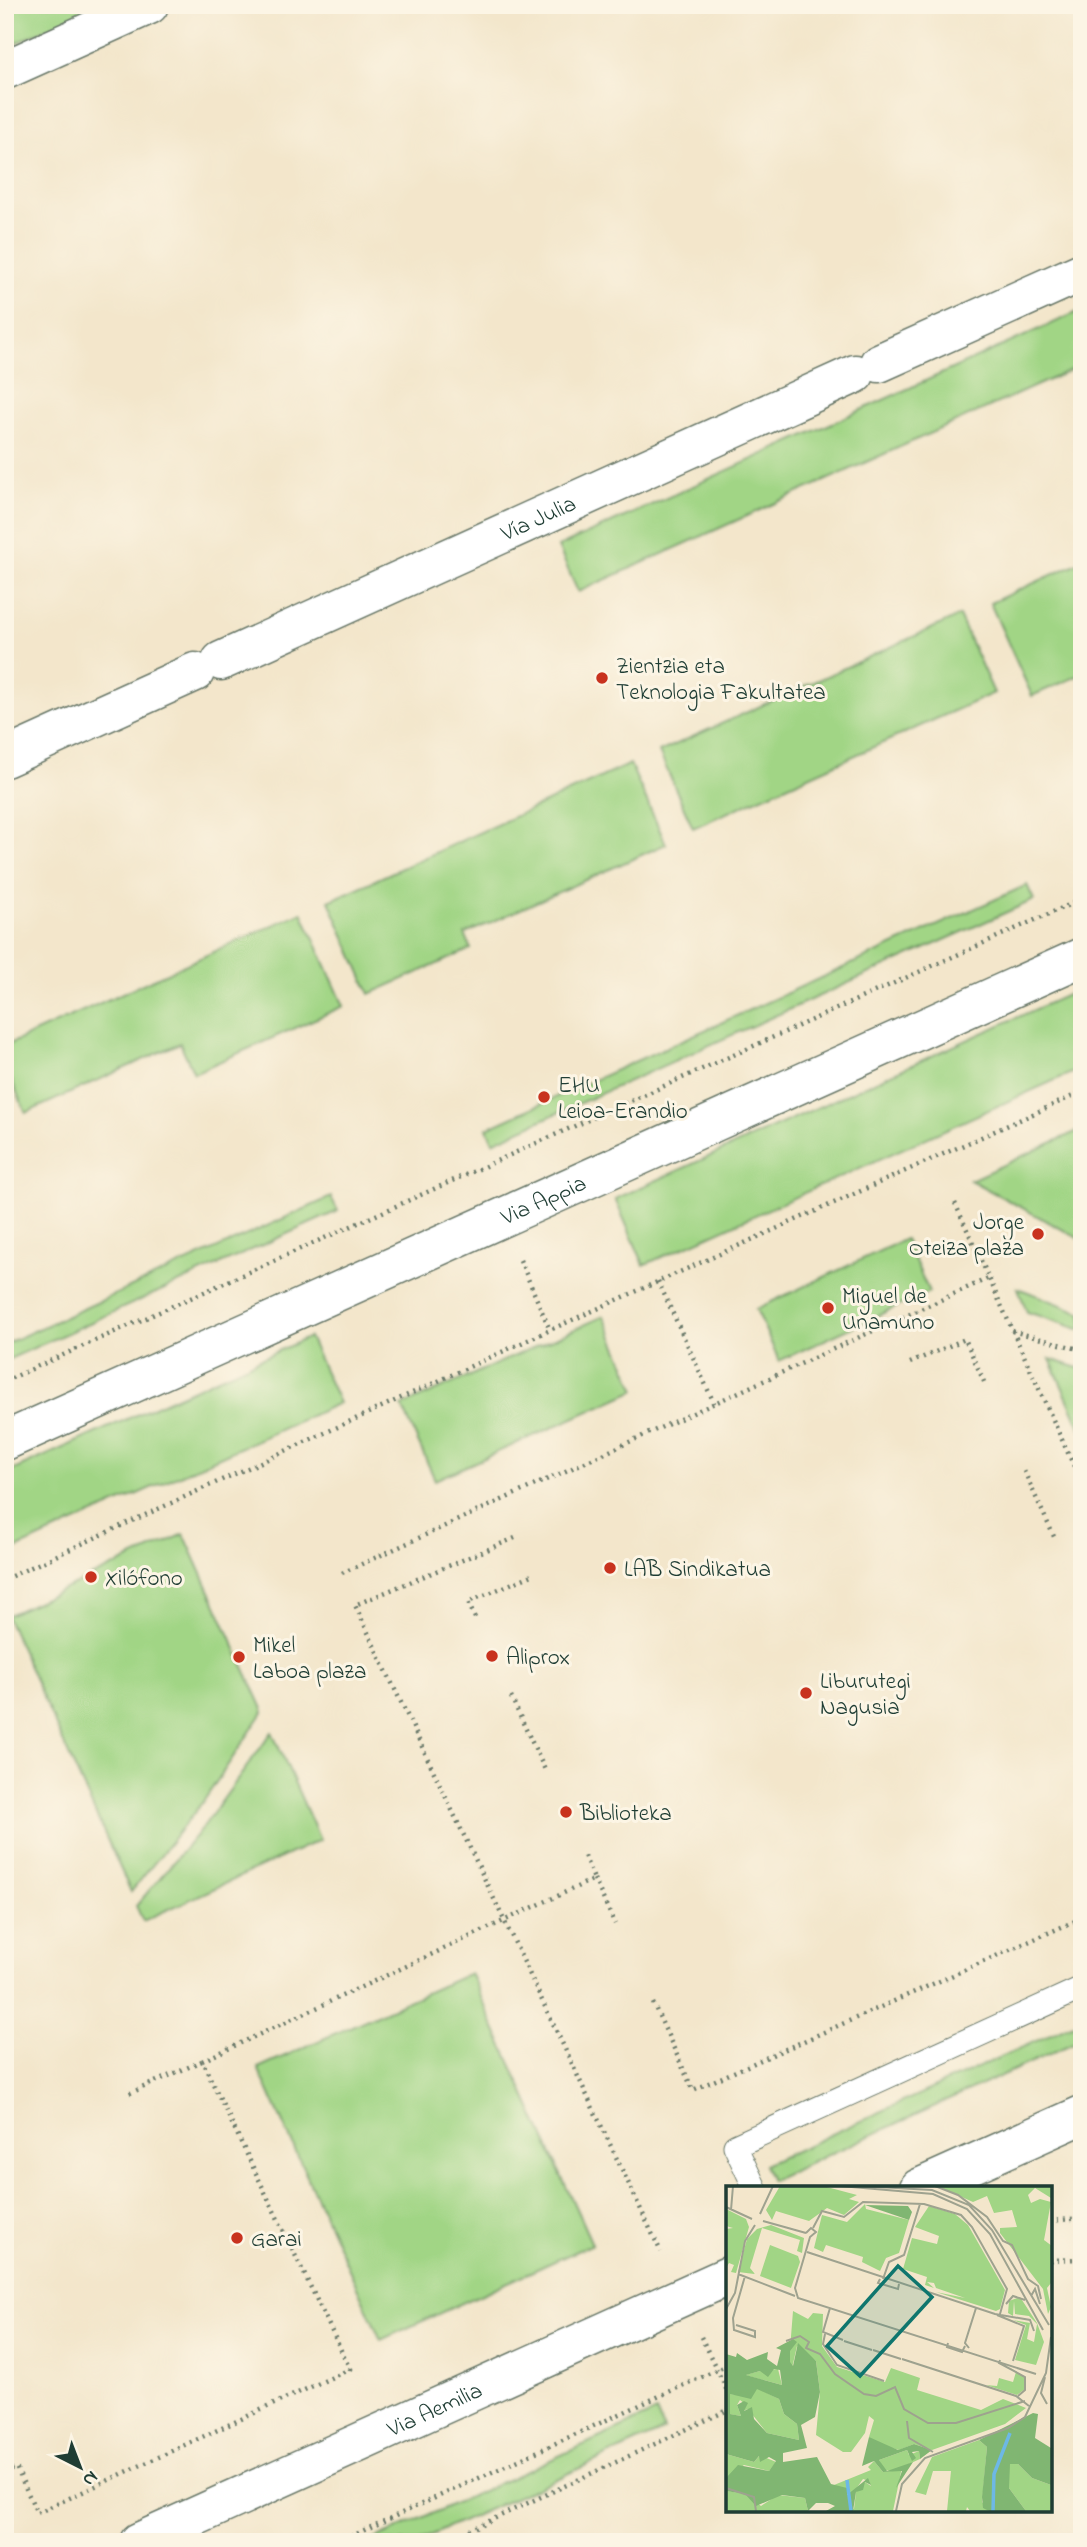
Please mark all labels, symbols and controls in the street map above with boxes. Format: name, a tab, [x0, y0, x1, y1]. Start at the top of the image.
street label: Vía Julia	[495, 488, 582, 552]
place label: Zientzia eta Teknologia Fakultatea	[616, 651, 826, 711]
marker: Zientzia eta Teknologia Fakultatea	[594, 670, 610, 686]
place label: EHU Leioa-Erandio	[558, 1070, 688, 1129]
marker: EHU Leioa-Erandio	[536, 1089, 552, 1105]
street label: Via Appia	[495, 1168, 592, 1235]
place label: Jorge Oteiza plaza	[909, 1207, 1025, 1266]
marker: Jorge Oteiza plaza	[1030, 1226, 1046, 1242]
place label: Miguel de Unamuno	[842, 1281, 935, 1340]
marker: Miguel de Unamuno	[820, 1300, 836, 1316]
place label: LAB Sindikatua	[624, 1554, 771, 1587]
marker: LAB Sindikatua	[602, 1560, 618, 1576]
place label: Xilófono	[105, 1563, 183, 1596]
marker: Xilófono	[83, 1569, 99, 1585]
place label: Mikel Laboa plaza	[253, 1630, 366, 1689]
place label: Aliprox	[506, 1642, 570, 1675]
marker: Aliprox	[484, 1648, 500, 1664]
marker: Mikel Laboa plaza	[231, 1649, 247, 1665]
place label: Liburutegi Nagusia	[820, 1666, 911, 1726]
marker: Liburutegi Nagusia	[798, 1685, 814, 1701]
place label: Biblioteka	[579, 1798, 672, 1831]
marker: Biblioteka	[558, 1804, 574, 1820]
inset map	[726, 2186, 1052, 2512]
place label: Garai	[251, 2224, 302, 2257]
marker: Garai	[229, 2230, 245, 2246]
street label: Via Aemilia	[381, 2375, 488, 2447]
north arrow	[46, 2432, 116, 2502]
text: N	[76, 2463, 104, 2492]

